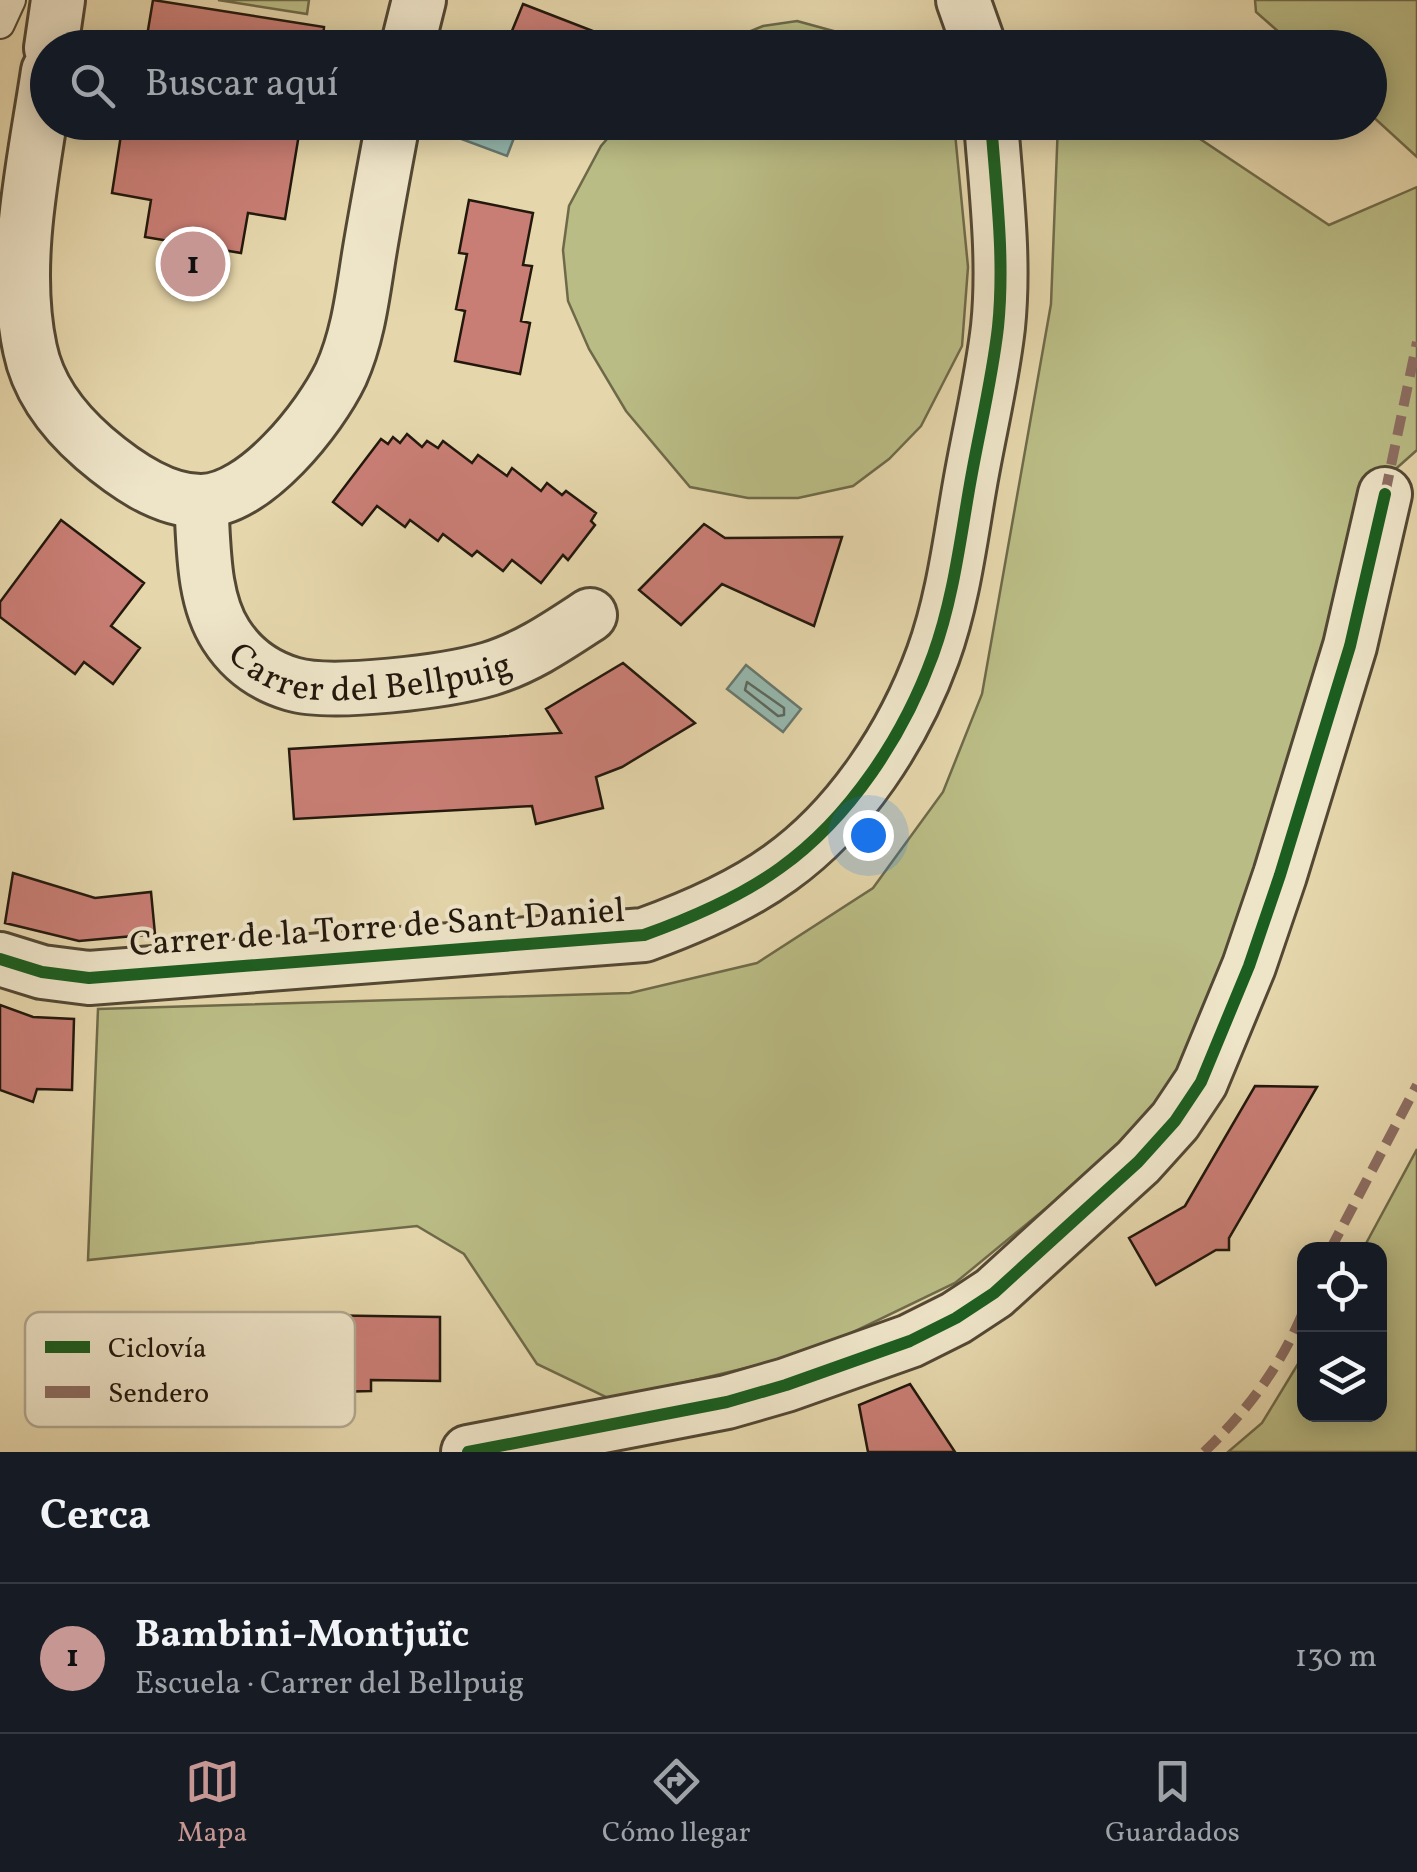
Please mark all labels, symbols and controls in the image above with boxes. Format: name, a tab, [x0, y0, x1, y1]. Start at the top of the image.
search box	[30, 30, 1387, 140]
icon: search	[65, 58, 120, 113]
text: Buscar aquí	[145, 59, 338, 112]
pin: 1	[160, 226, 226, 302]
street label: Carrer del Bellpuig	[216, 633, 519, 715]
your location	[843, 810, 894, 861]
street label: Carrer de la Torre de Sant Daniel	[128, 888, 626, 970]
map controls	[1297, 1242, 1387, 1422]
button: locate	[1297, 1242, 1387, 1332]
legend	[25, 1312, 355, 1427]
text: Ciclovía	[108, 1330, 207, 1369]
button: layers	[1297, 1332, 1387, 1422]
text: Sendero	[108, 1375, 209, 1414]
text: Cerca	[40, 1488, 151, 1547]
text: Bambini-Montjuïc	[135, 1610, 469, 1663]
text: 1	[66, 1636, 79, 1680]
text: 130 m	[1295, 1636, 1377, 1680]
text: Escuela · Carrer del Bellpuig	[135, 1663, 524, 1707]
tab: Mapa	[177, 1754, 247, 1853]
tab: Cómo llegar	[602, 1754, 751, 1853]
tab: Guardados	[1105, 1754, 1240, 1853]

